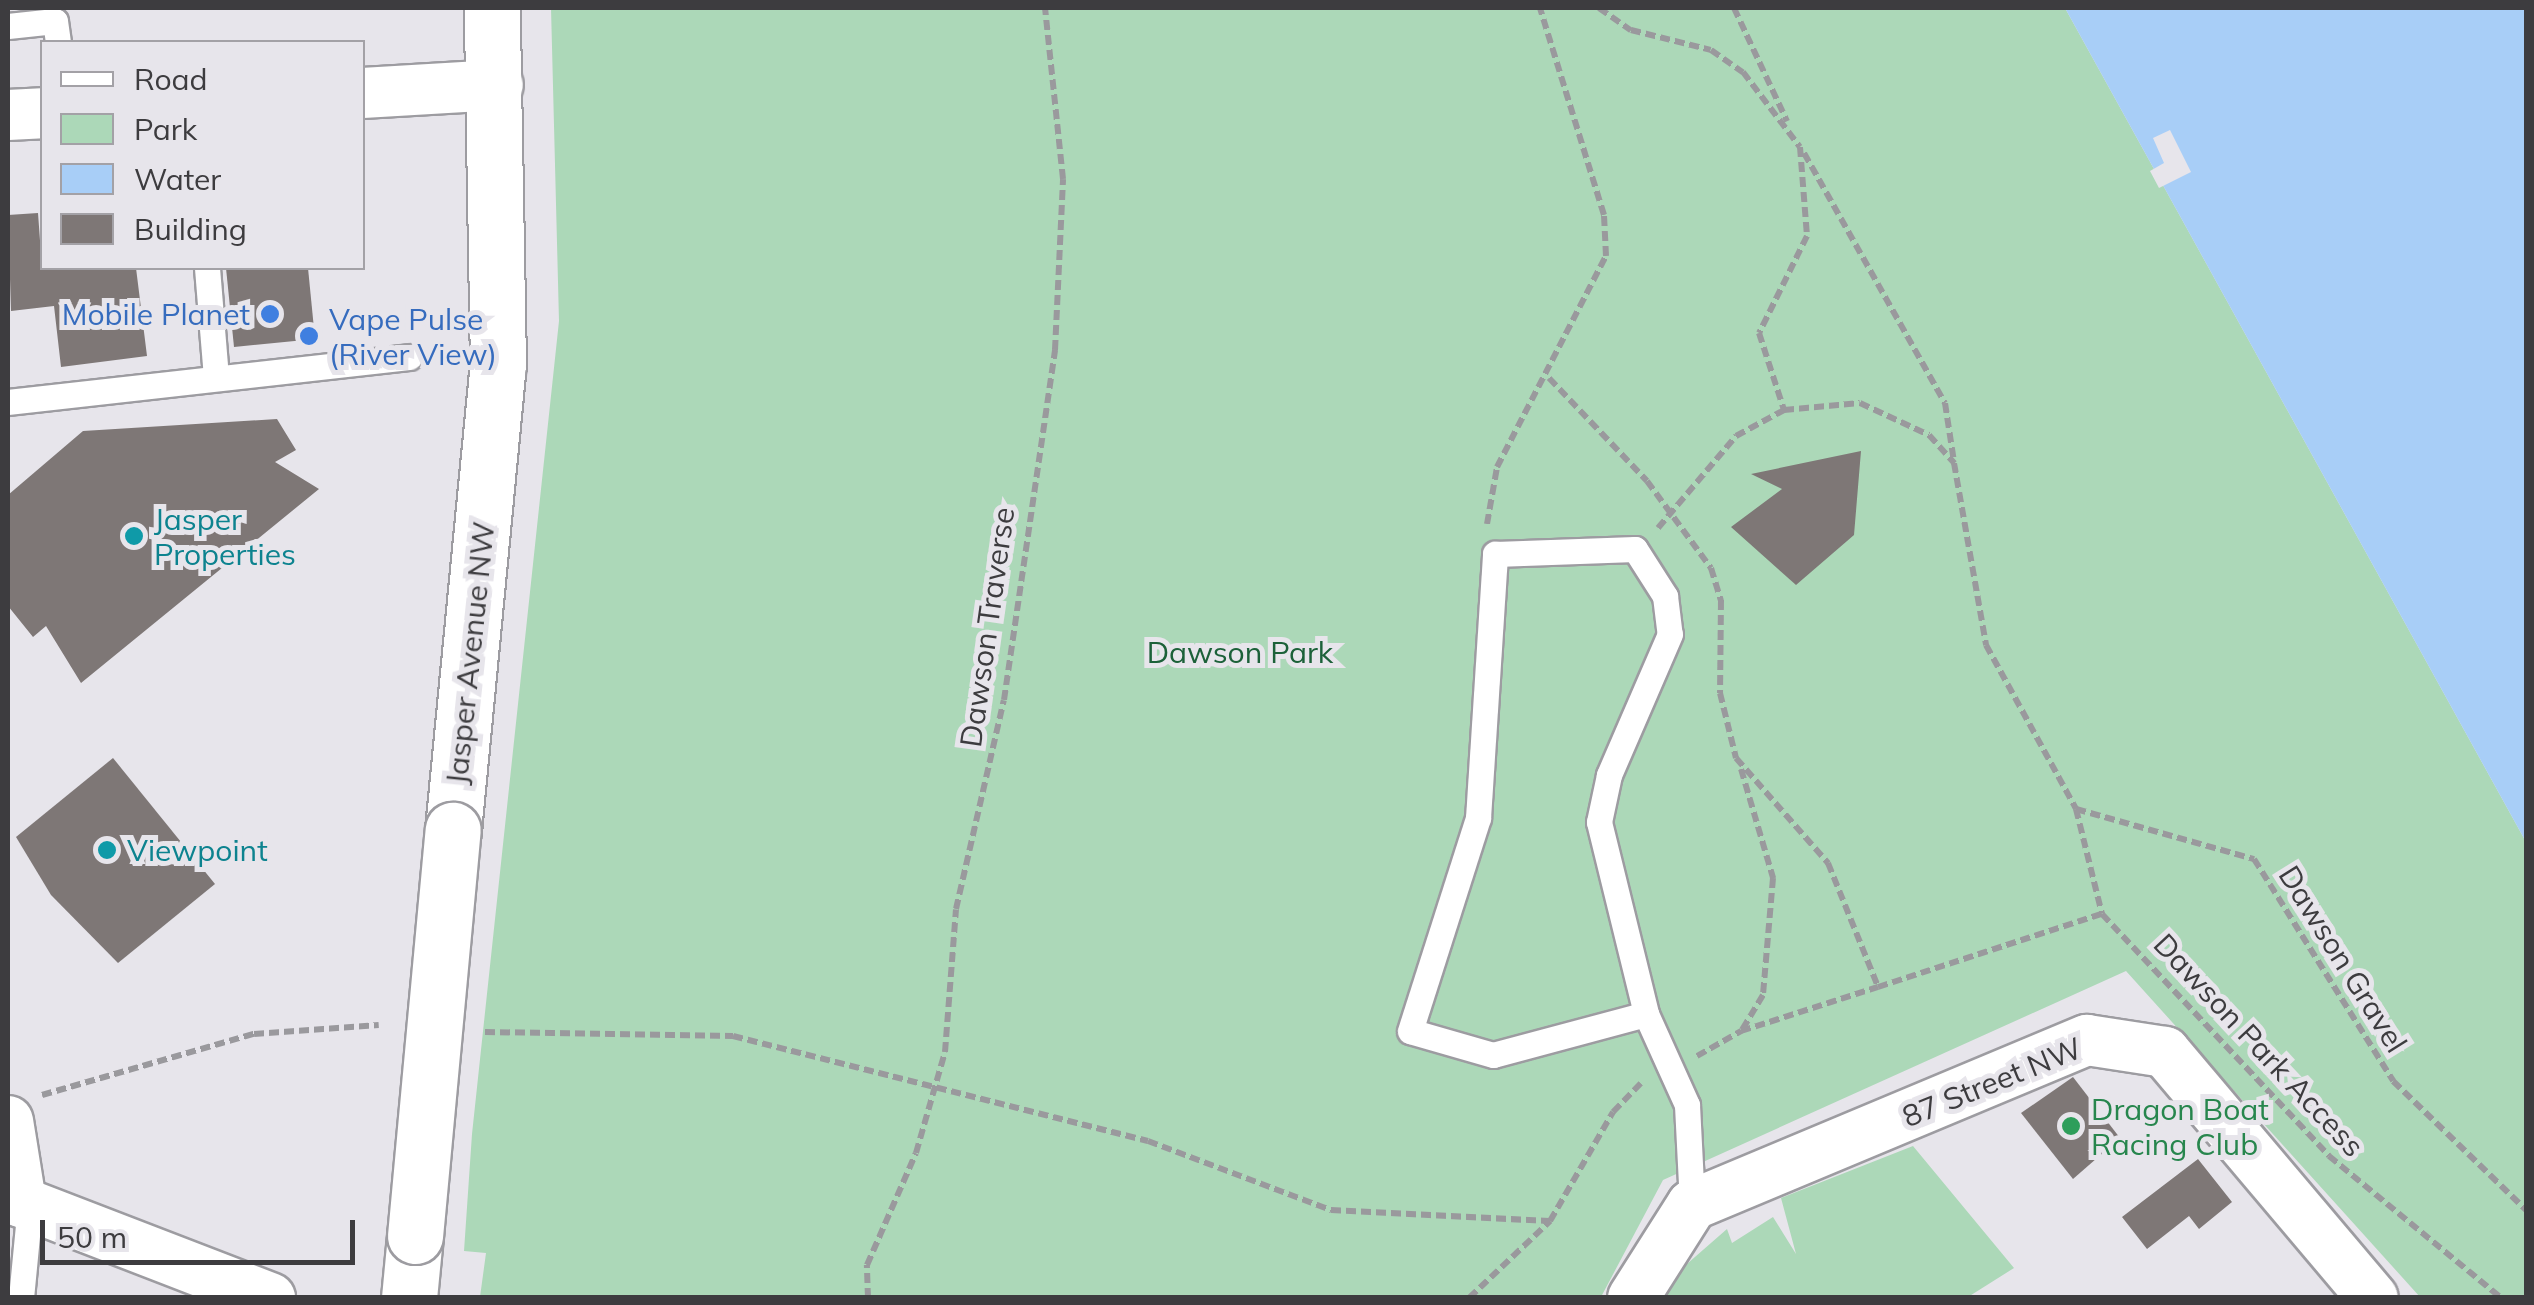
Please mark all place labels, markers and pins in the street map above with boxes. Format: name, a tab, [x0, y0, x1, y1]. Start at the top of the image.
place label: Mobile Planet	[62, 296, 250, 332]
place label: Vape Pulse (River View)	[329, 301, 497, 372]
marker: Mobile Planet	[259, 303, 281, 325]
marker: Vape Pulse (River View)	[298, 325, 320, 347]
place label: Jasper Properties	[154, 501, 296, 572]
marker: Jasper Properties	[123, 525, 145, 547]
place label: Viewpoint	[127, 832, 268, 868]
marker: Viewpoint	[96, 839, 118, 861]
place label: Dragon Boat Racing Club	[2091, 1091, 2269, 1162]
marker: Dragon Boat Racing Club	[2060, 1115, 2082, 1137]

